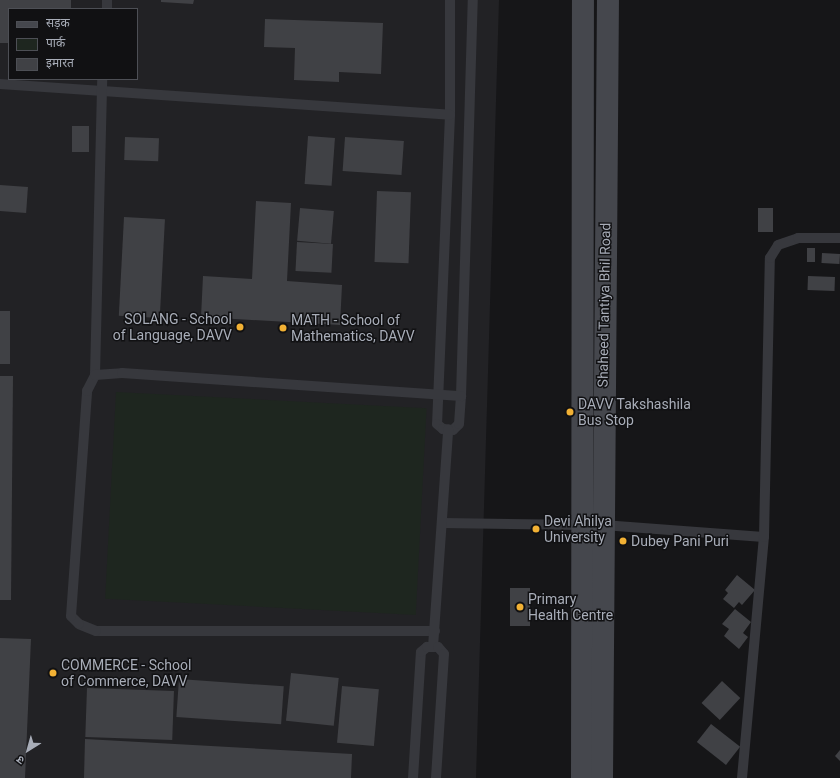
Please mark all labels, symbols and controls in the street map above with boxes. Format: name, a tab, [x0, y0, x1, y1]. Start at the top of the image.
legend	[8, 8, 138, 80]
text: सड़क	[46, 16, 70, 30]
text: पार्क	[46, 36, 65, 50]
text: इमारत	[46, 56, 74, 70]
street label: Shaheed Tantiya Bhil Road	[594, 222, 614, 388]
place label: SOLANG - School of Language, DAVV	[113, 311, 232, 344]
place label: MATH - School of Mathematics, DAVV	[291, 312, 415, 344]
marker: SOLANG - School of Language, DAVV	[235, 322, 245, 332]
marker: MATH - School of Mathematics, DAVV	[278, 323, 288, 333]
place label: DAVV Takshashila Bus Stop	[578, 396, 691, 428]
marker: DAVV Takshashila Bus Stop	[565, 407, 575, 417]
place label: Devi Ahilya University	[544, 513, 612, 546]
marker: Devi Ahilya University	[531, 524, 541, 534]
place label: Dubey Pani Puri	[631, 533, 729, 549]
marker: Dubey Pani Puri	[618, 536, 628, 546]
place label: Primary Health Centre	[528, 591, 613, 624]
marker: Primary Health Centre	[515, 602, 525, 612]
place label: COMMERCE - School of Commerce, DAVV	[61, 657, 191, 690]
marker: COMMERCE - School of Commerce, DAVV	[48, 668, 58, 678]
north arrow	[8, 730, 48, 770]
text: उ	[14, 753, 27, 767]

